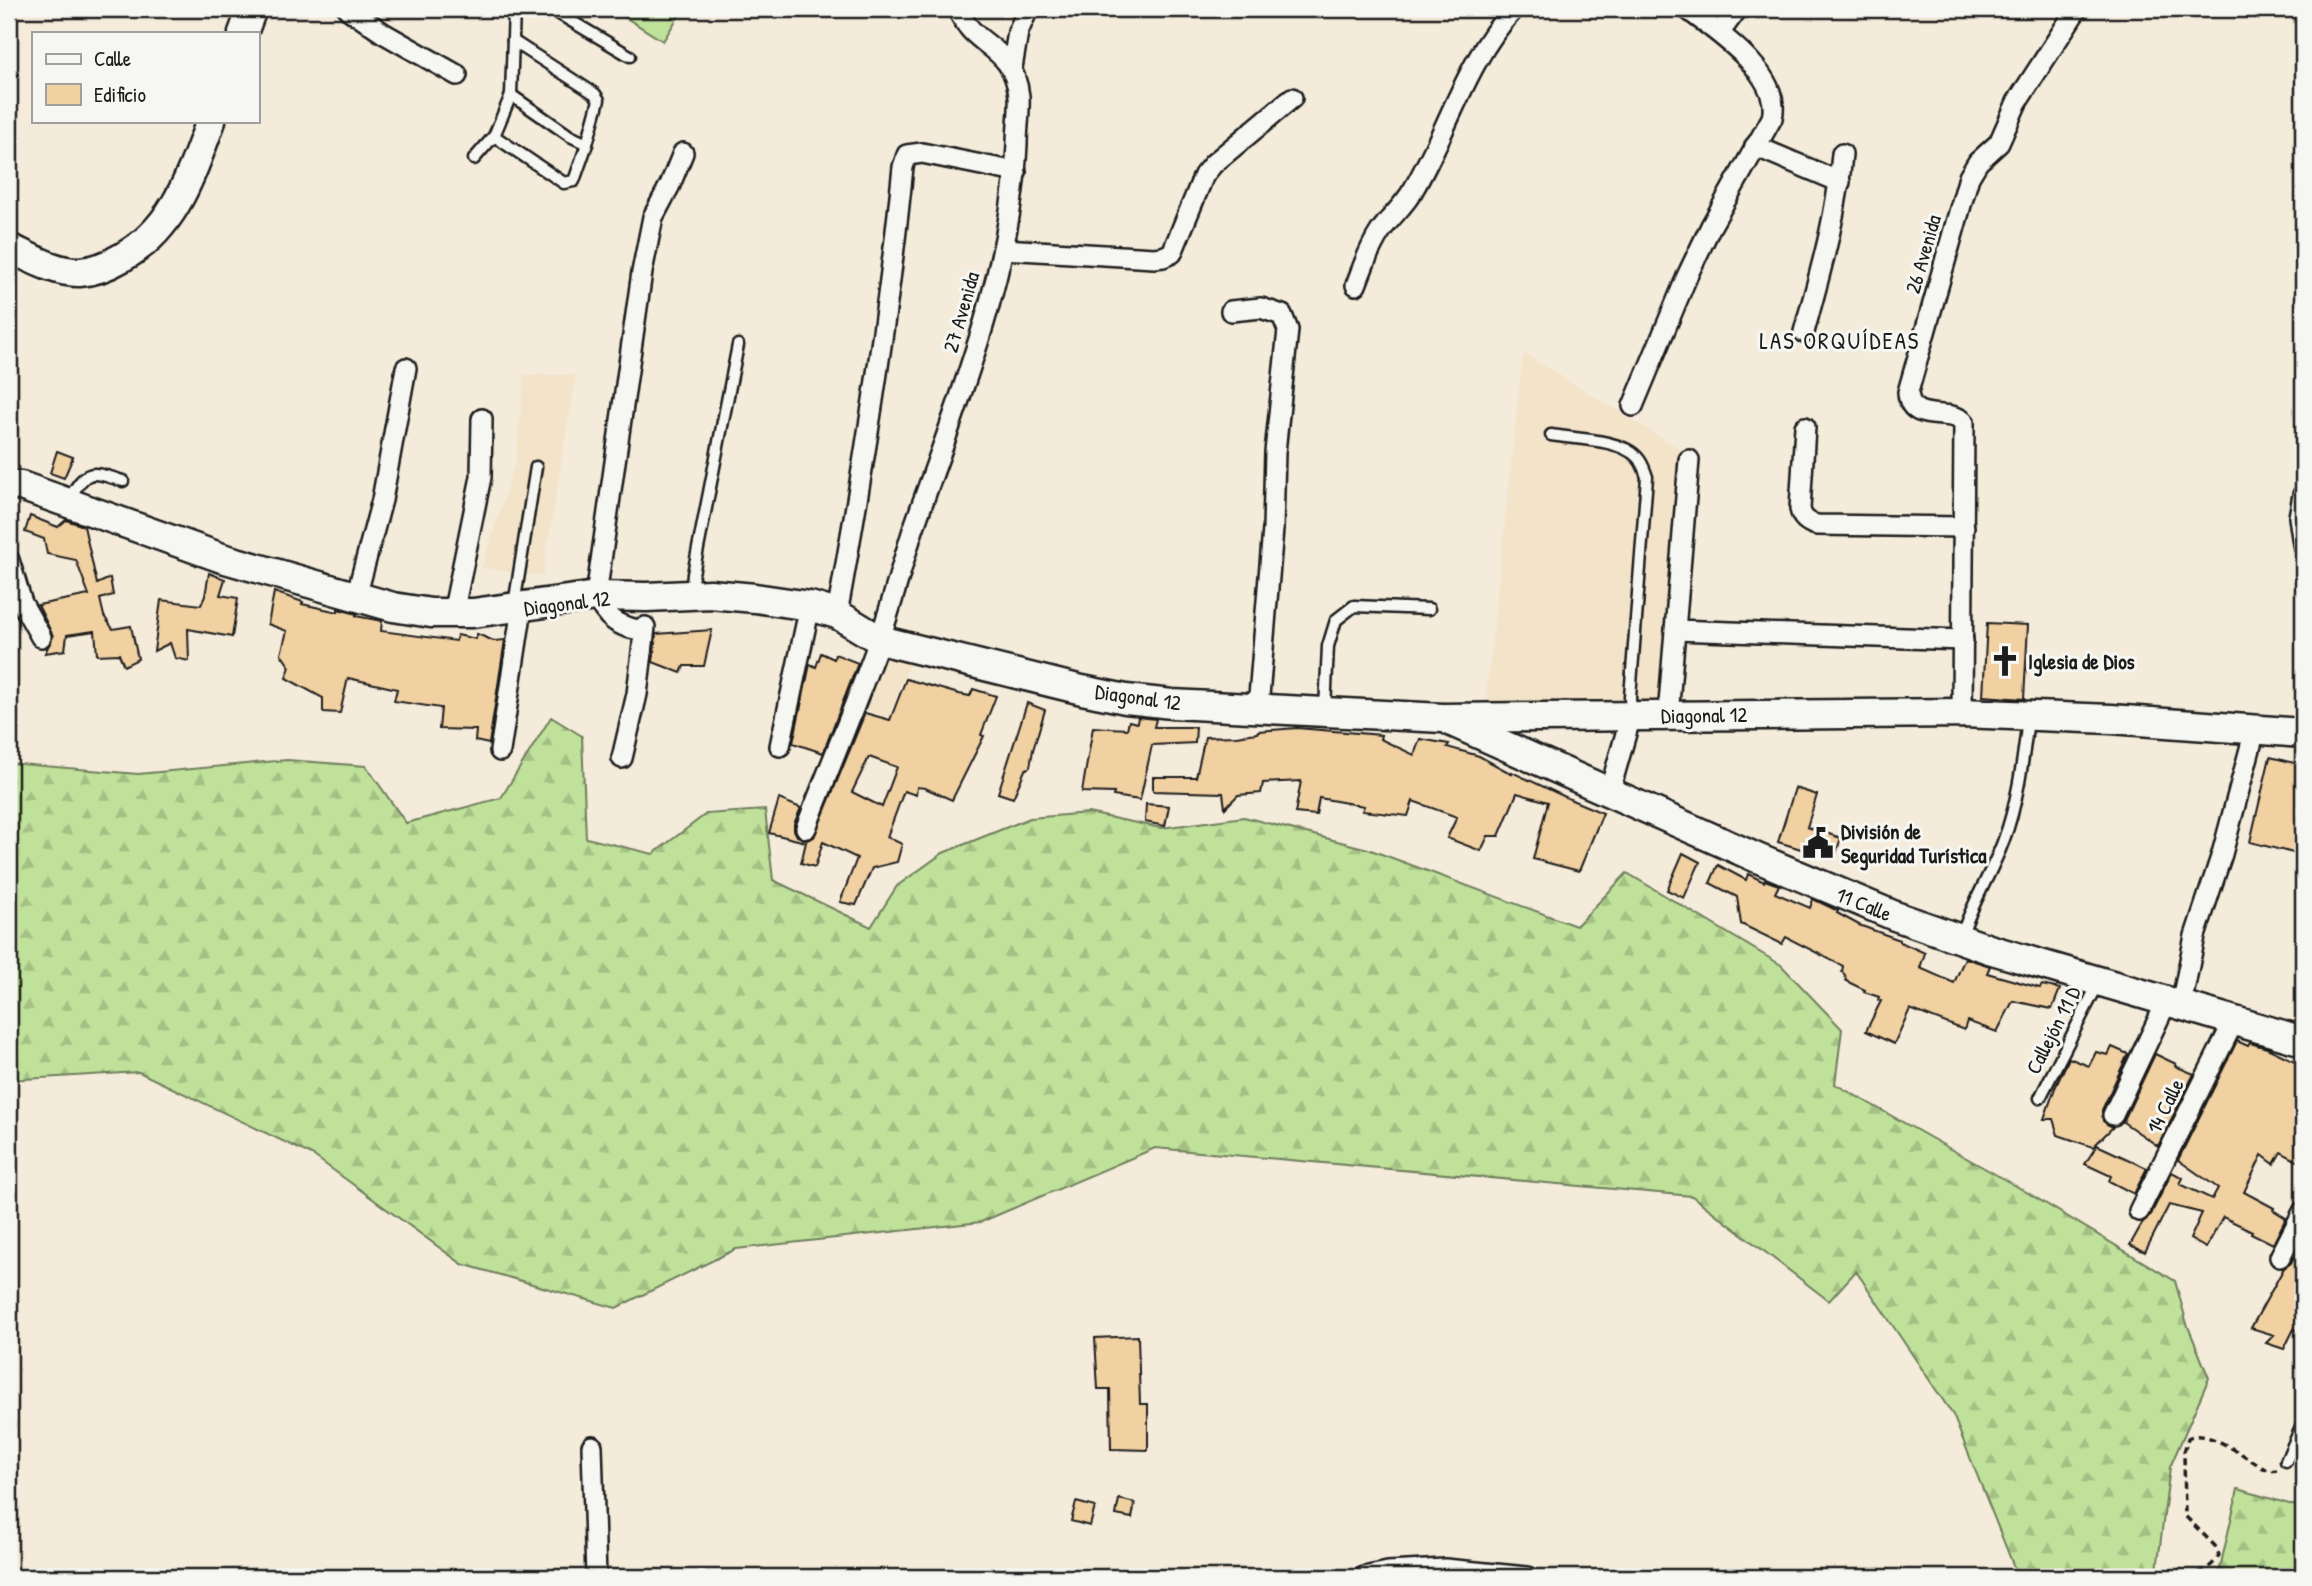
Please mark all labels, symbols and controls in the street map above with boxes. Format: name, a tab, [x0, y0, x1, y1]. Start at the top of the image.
legend	[32, 32, 259, 122]
text: Calle	[94, 44, 131, 73]
text: Edificio	[94, 80, 146, 109]
street label: 26 Avenida	[1898, 211, 1948, 297]
street label: 27 Avenida	[936, 268, 986, 356]
district label: LAS ORQUÍDEAS	[1760, 325, 1920, 356]
street label: Diagonal 12	[522, 583, 612, 623]
church icon: Iglesia de Dios	[1988, 644, 2022, 678]
place label: Iglesia de Dios	[2028, 647, 2135, 677]
street label: Diagonal 12	[1093, 677, 1183, 717]
street label: Diagonal 12	[1661, 700, 1748, 730]
place label: División de Seguridad Turística	[1841, 817, 1987, 871]
public building icon: División de Seguridad Turística	[1801, 826, 1835, 860]
street label: 11 Calle	[1832, 880, 1896, 928]
street label: Callejón 11 D	[2019, 981, 2087, 1079]
street label: 14 Calle	[2139, 1074, 2191, 1138]

